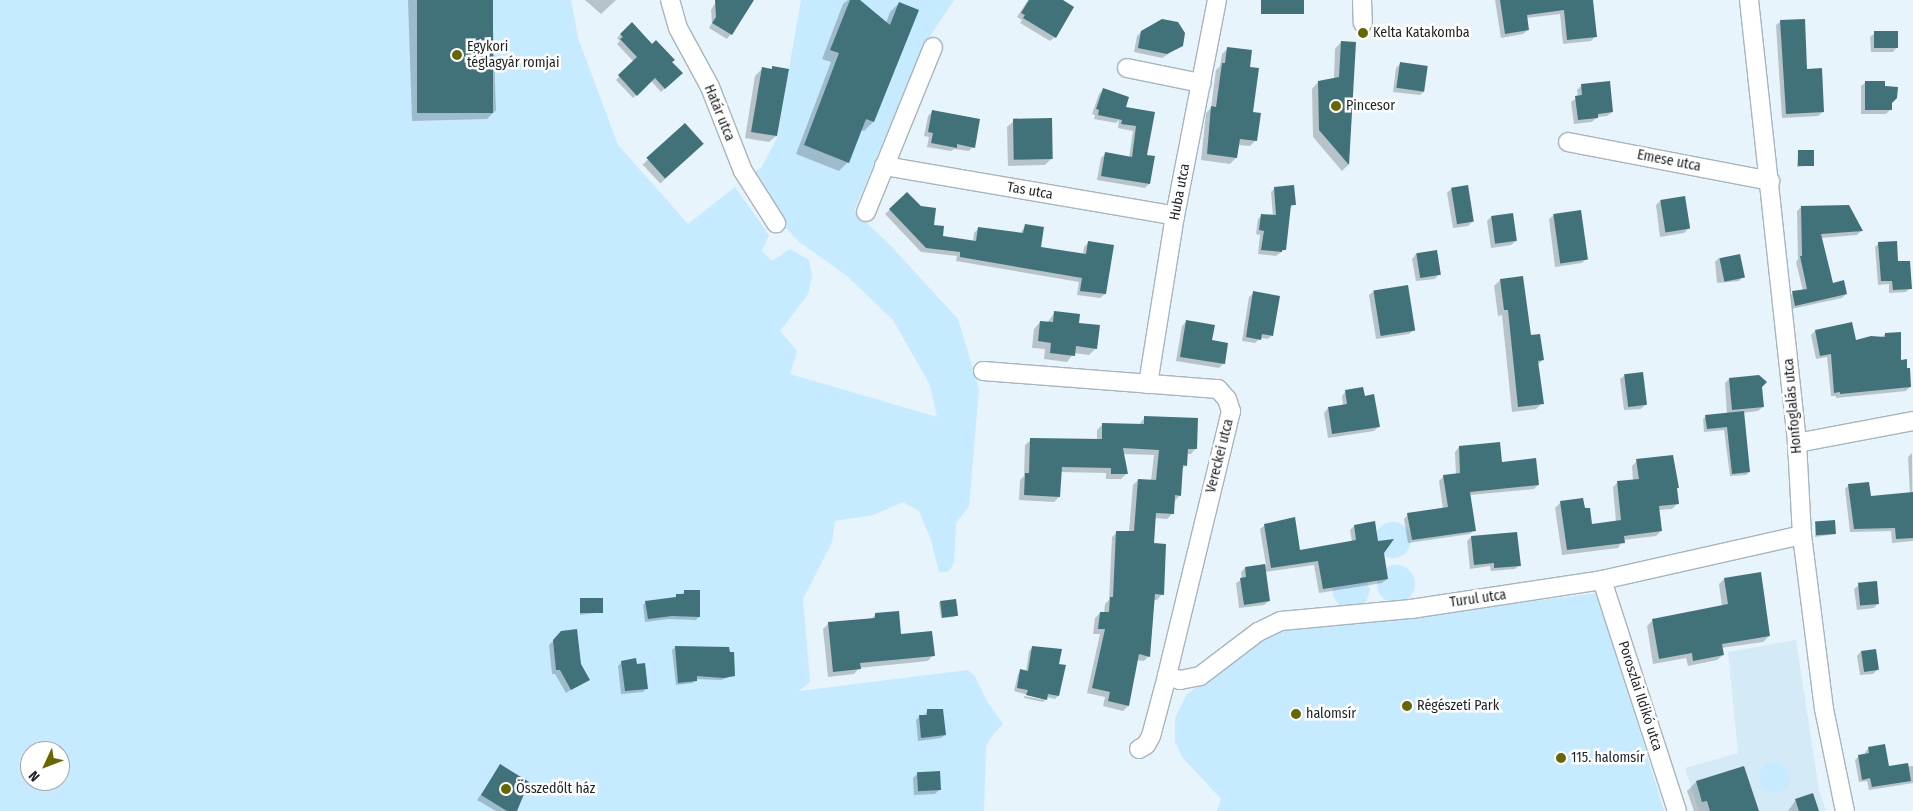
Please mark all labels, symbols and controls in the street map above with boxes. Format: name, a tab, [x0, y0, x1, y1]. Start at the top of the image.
place label: Kelta Katakomba	[1373, 25, 1470, 41]
marker: Kelta Katakomba	[1357, 27, 1369, 39]
place label: Egykori téglagyár romjai	[467, 39, 559, 72]
marker: Egykori téglagyár romjai	[451, 49, 463, 61]
street label: Határ utca	[700, 82, 738, 144]
place label: Pincesor	[1346, 98, 1395, 114]
marker: Pincesor	[1330, 100, 1342, 112]
street label: Emese utca	[1636, 147, 1702, 175]
street label: Huba utca	[1166, 162, 1194, 222]
street label: Tas utca	[1006, 179, 1054, 203]
street label: Honfoglalás utca	[1780, 358, 1806, 454]
street label: Vereckei utca	[1203, 417, 1237, 495]
street label: Turul utca	[1449, 587, 1507, 611]
street label: Poroszlai Ildikó utca	[1614, 639, 1666, 753]
place label: Régészeti Park	[1417, 698, 1499, 714]
marker: Régészeti Park	[1401, 700, 1413, 712]
place label: halomsír	[1306, 706, 1356, 722]
marker: halomsír	[1290, 708, 1302, 720]
north arrow	[20, 741, 70, 791]
place label: 115. halomsír	[1571, 750, 1645, 766]
marker: 115. halomsír	[1555, 752, 1567, 764]
text: N	[25, 767, 43, 785]
place label: Összedőlt ház	[516, 781, 595, 797]
marker: Összedőlt ház	[500, 783, 512, 795]

